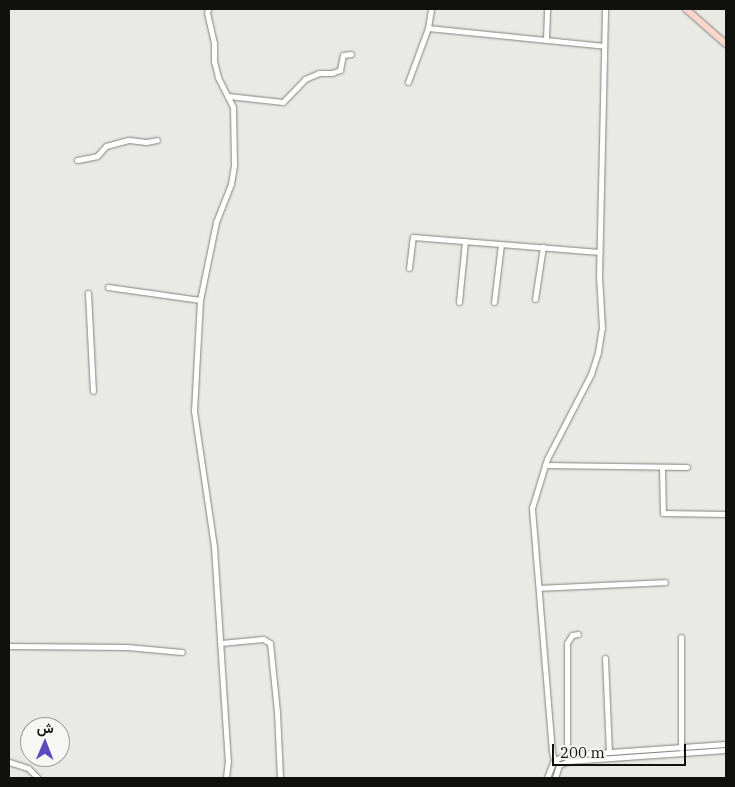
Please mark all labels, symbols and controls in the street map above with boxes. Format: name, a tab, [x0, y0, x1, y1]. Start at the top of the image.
north arrow	[20, 717, 70, 767]
text: ش	[37, 719, 54, 737]
scale bar	[555, 734, 689, 766]
text: 200 m	[560, 743, 605, 762]

